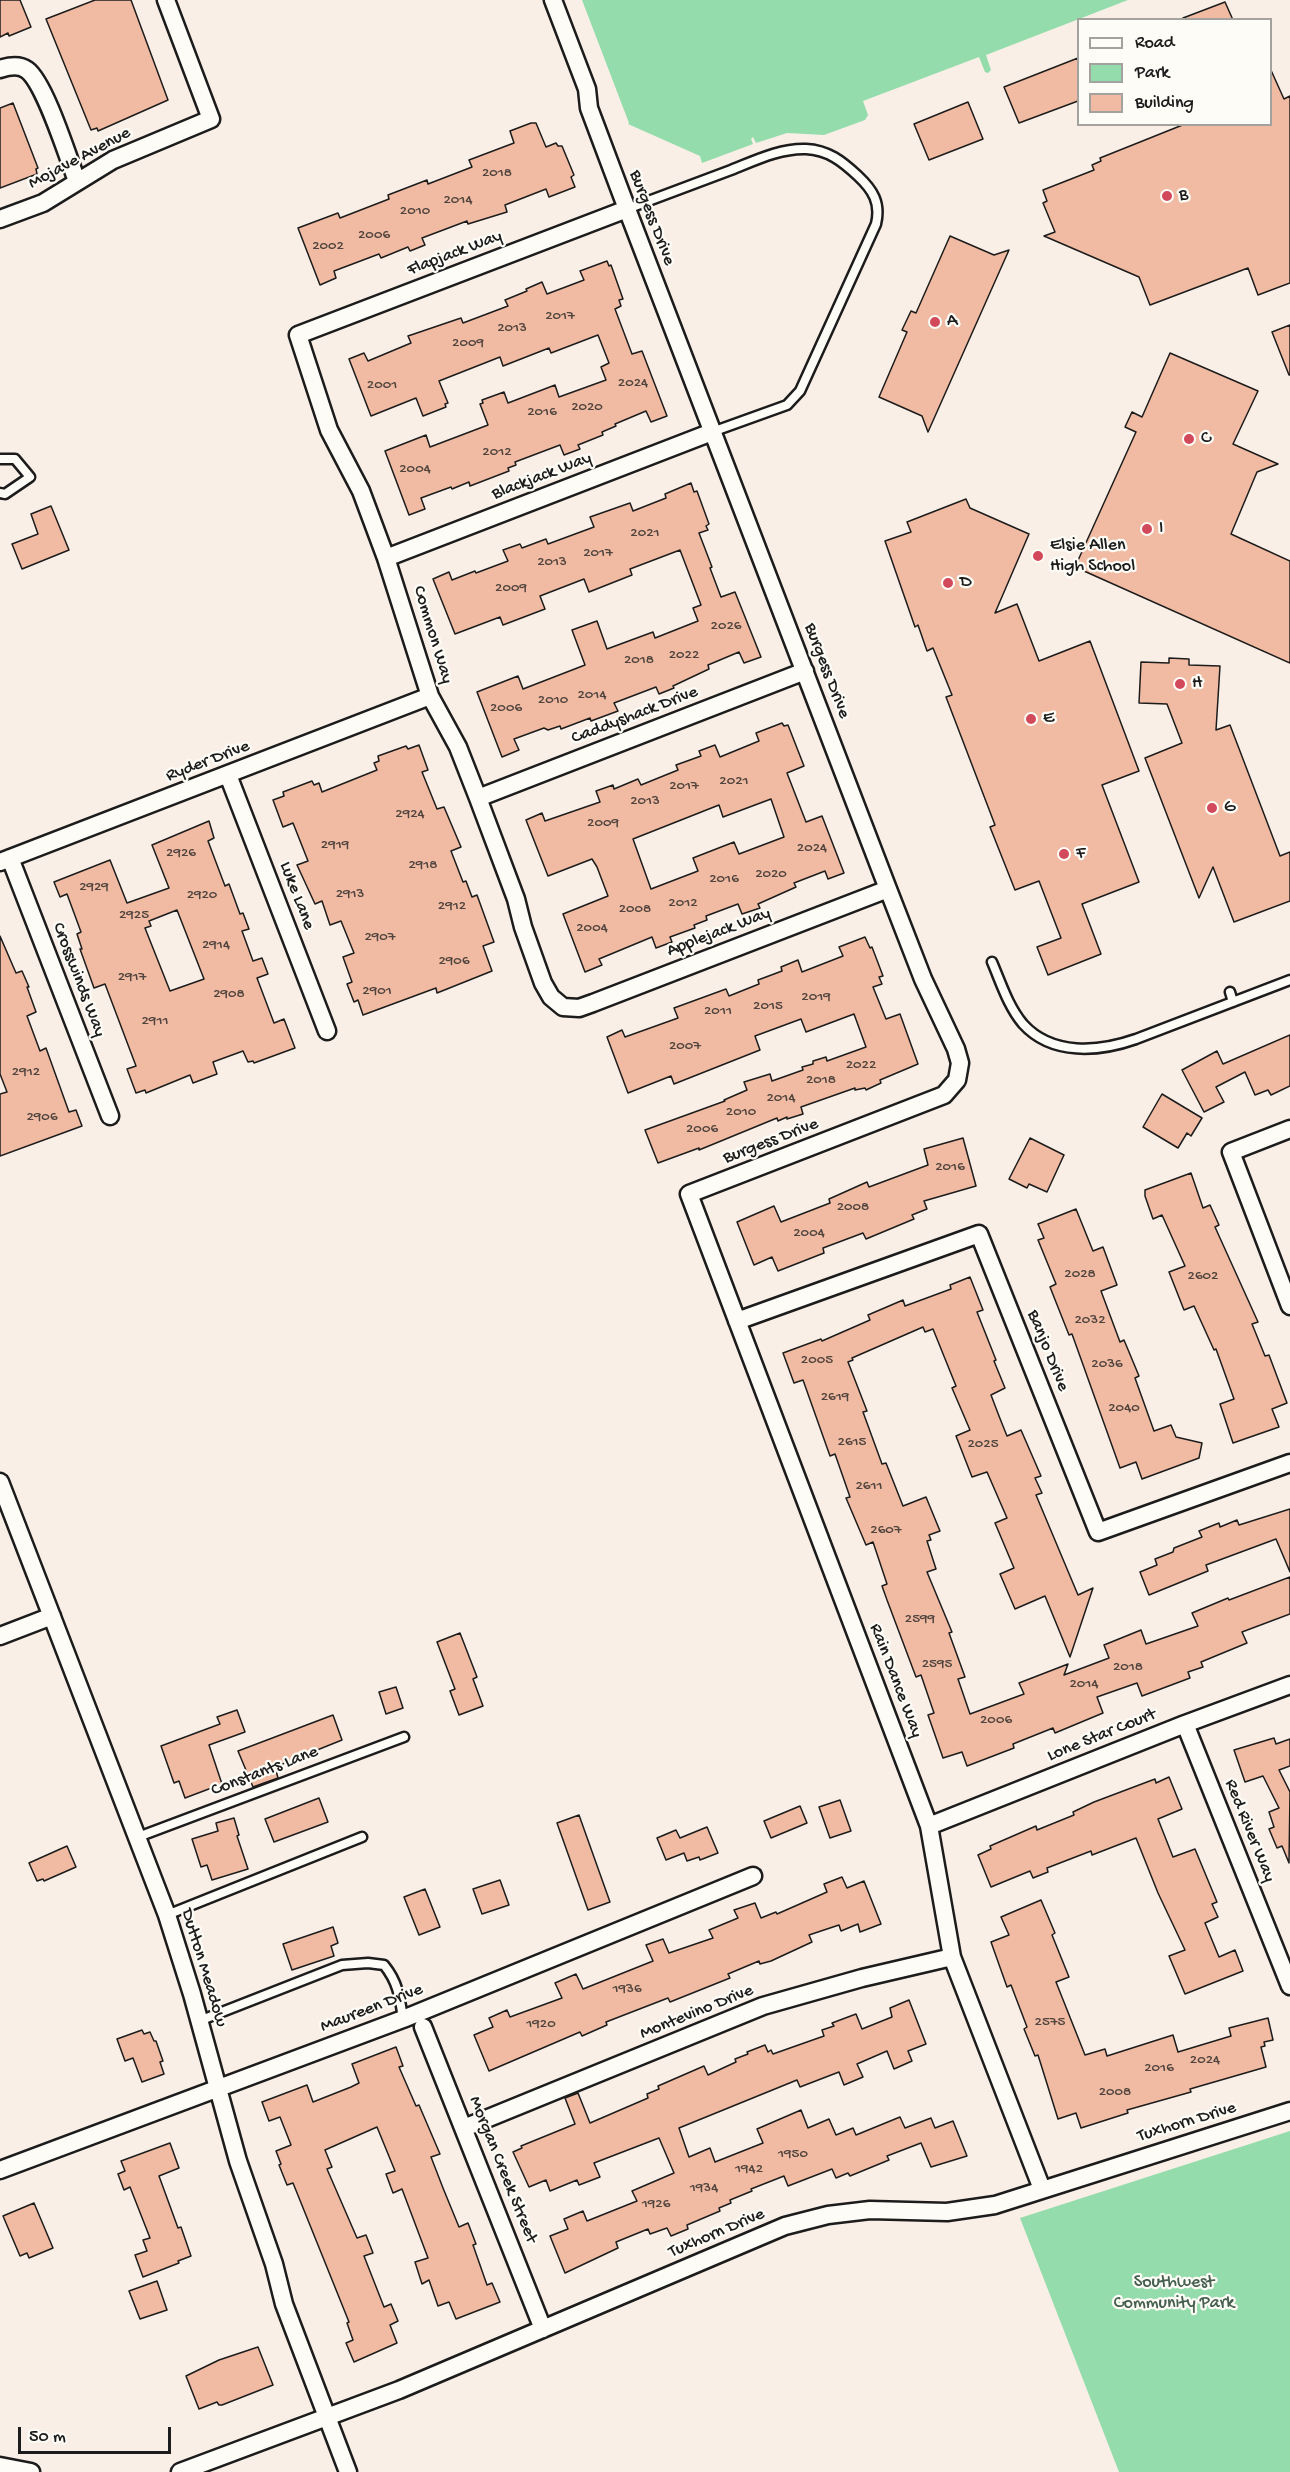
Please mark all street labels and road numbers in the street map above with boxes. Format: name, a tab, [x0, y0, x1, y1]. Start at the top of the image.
street label: Mojave Avenue	[25, 123, 135, 195]
street label: Burgess Drive	[623, 167, 679, 269]
street label: Flapjack Way	[405, 226, 505, 282]
street label: Blackjack Way	[489, 448, 595, 506]
street label: Common Way	[407, 584, 457, 686]
street label: Burgess Drive	[798, 620, 854, 722]
street label: Caddyshack Drive	[569, 682, 701, 750]
street label: Ryder Drive	[163, 736, 253, 788]
street label: Luke Lane	[273, 859, 319, 933]
street label: Applejack Way	[664, 903, 774, 963]
street label: Crosswinds Way	[46, 920, 110, 1040]
street label: Burgess Drive	[720, 1114, 822, 1170]
street label: Banjo Drive	[1021, 1307, 1073, 1395]
street label: Rain Dance Way	[863, 1621, 927, 1741]
street label: Lone Star Court	[1044, 1704, 1160, 1768]
street label: Constants Lane	[208, 1742, 322, 1802]
street label: Red River Way	[1219, 1776, 1279, 1886]
street label: Dutton Meadow	[175, 1906, 231, 2030]
street label: Maureen Drive	[318, 1980, 426, 2038]
street label: Montevino Drive	[637, 1980, 757, 2046]
street label: Morgan Creek Street	[463, 2094, 541, 2246]
street label: Tuxhorn Drive	[1135, 2098, 1239, 2148]
street label: Tuxhorn Drive	[666, 2204, 768, 2264]

